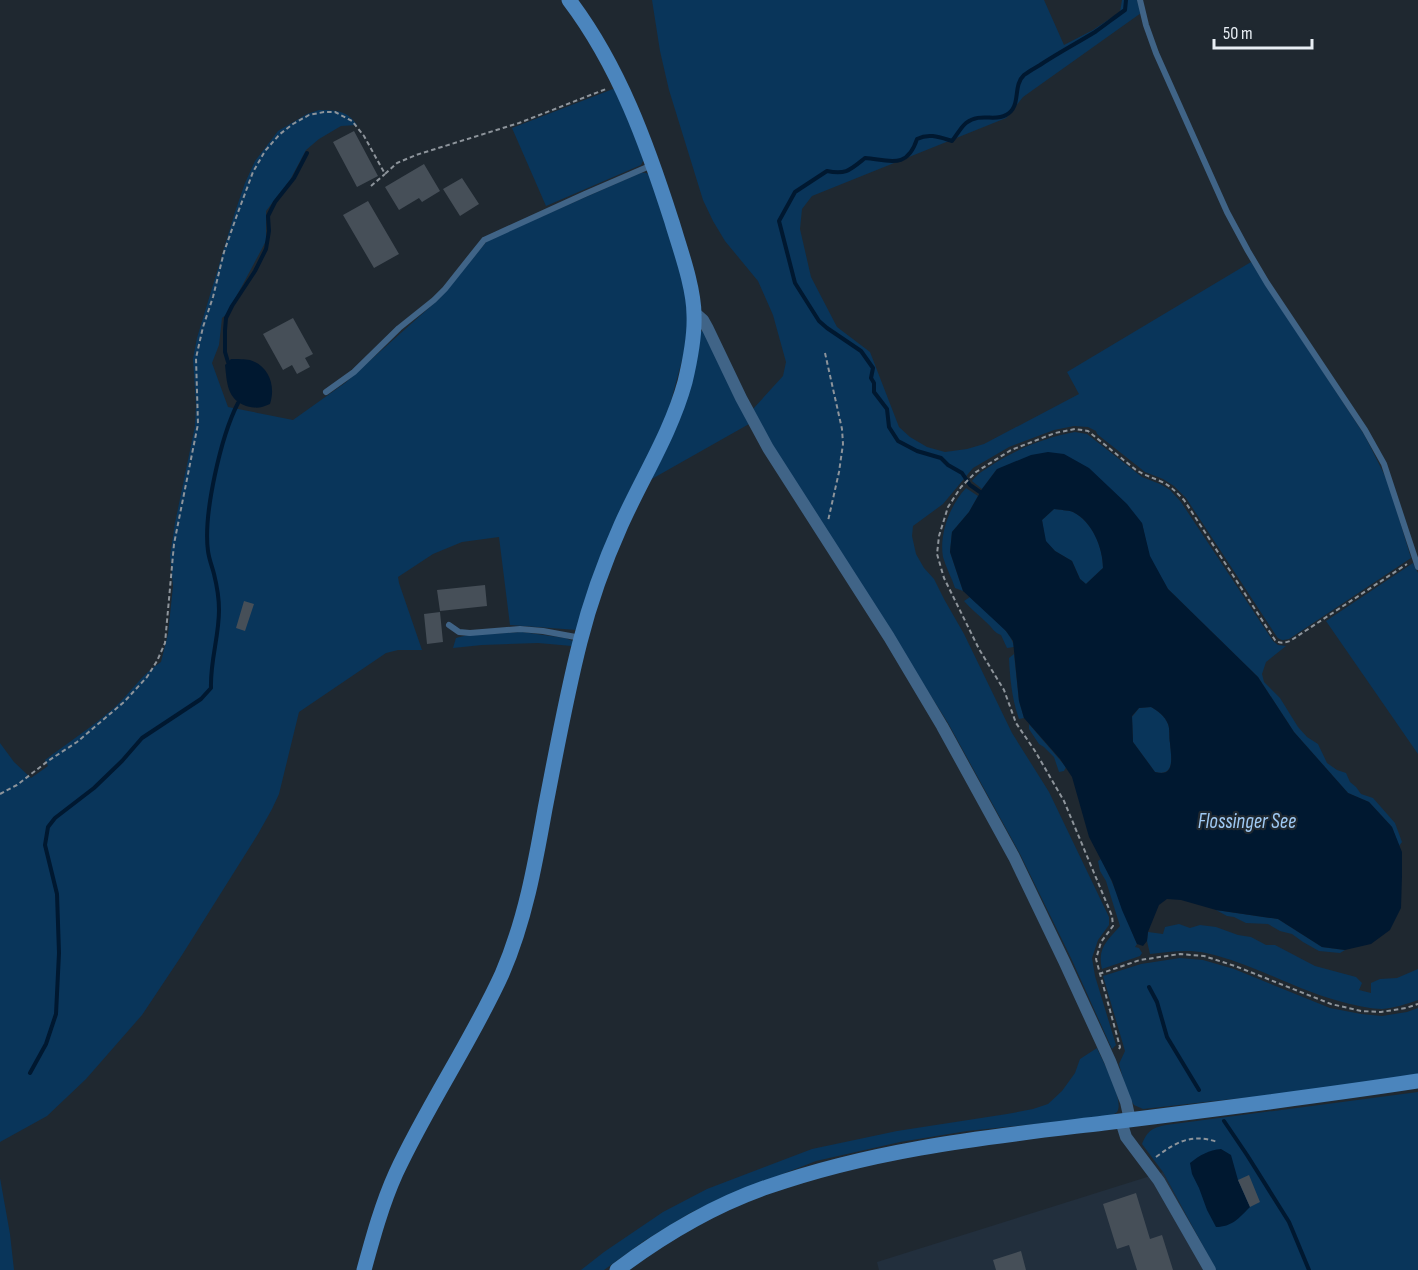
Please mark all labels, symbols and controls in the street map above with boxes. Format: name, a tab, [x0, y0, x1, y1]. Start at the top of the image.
scale bar	[1214, 12, 1312, 50]
text: 50 m	[1223, 23, 1253, 44]
water label: Flossinger See	[1198, 809, 1296, 834]

